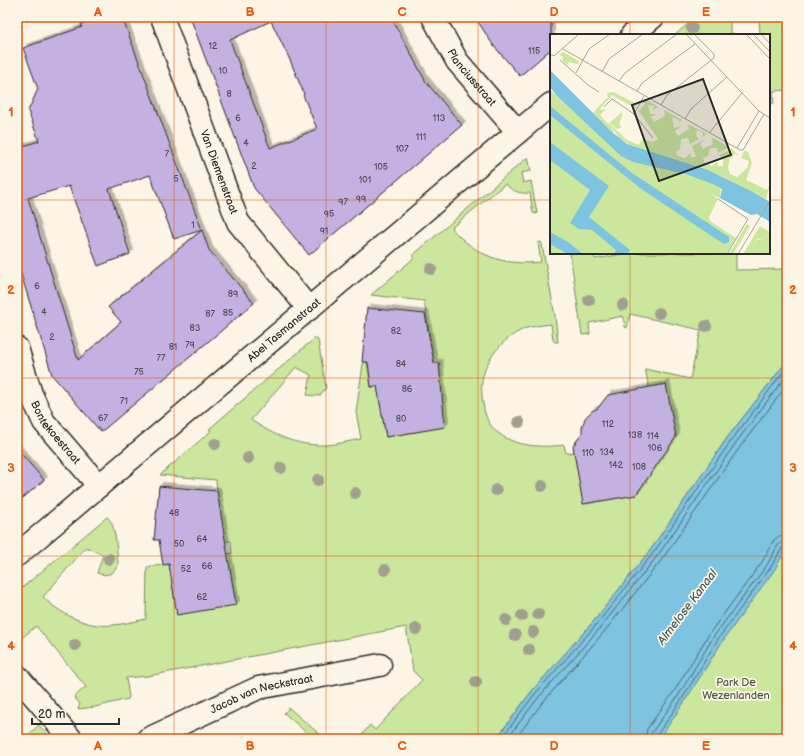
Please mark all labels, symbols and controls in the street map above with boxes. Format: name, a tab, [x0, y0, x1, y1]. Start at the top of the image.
text: A	[93, 4, 102, 20]
text: B	[245, 4, 255, 20]
text: C	[397, 4, 407, 20]
text: D	[549, 4, 559, 20]
text: E	[702, 4, 711, 20]
inset map	[550, 34, 770, 254]
house number: 12	[209, 41, 218, 52]
street label: Planciusstraat	[445, 46, 499, 109]
house number: 115	[528, 46, 540, 57]
house number: 10	[219, 66, 227, 77]
house number: 8	[226, 89, 232, 100]
text: 1	[8, 104, 14, 120]
text: 1	[790, 104, 796, 120]
house number: 6	[235, 113, 241, 124]
house number: 113	[433, 113, 446, 124]
street label: Van Diemenstraat	[197, 128, 241, 216]
house number: 111	[416, 132, 426, 143]
house number: 4	[243, 138, 249, 149]
house number: 107	[395, 144, 409, 155]
house number: 7	[165, 149, 170, 160]
house number: 2	[251, 161, 257, 172]
house number: 105	[374, 162, 388, 173]
house number: 5	[173, 174, 179, 185]
house number: 101	[359, 175, 371, 186]
house number: 99	[356, 194, 366, 205]
house number: 97	[338, 197, 348, 208]
house number: 95	[324, 209, 334, 220]
house number: 1	[191, 220, 195, 231]
house number: 91	[320, 226, 328, 237]
house number: 6	[34, 281, 40, 292]
text: 2	[7, 282, 15, 298]
text: 2	[789, 282, 797, 298]
house number: 89	[228, 289, 238, 300]
street label: Abel Tasmanstraat	[245, 295, 324, 365]
house number: 4	[41, 307, 47, 318]
house number: 85	[223, 308, 233, 319]
house number: 87	[205, 309, 215, 320]
house number: 83	[190, 323, 201, 334]
house number: 82	[391, 326, 402, 337]
house number: 2	[49, 332, 55, 343]
house number: 79	[185, 340, 195, 351]
house number: 81	[169, 342, 177, 353]
house number: 77	[157, 353, 166, 364]
house number: 84	[396, 359, 407, 370]
house number: 75	[134, 367, 144, 378]
house number: 86	[402, 384, 413, 395]
house number: 71	[120, 396, 128, 407]
street label: Bontekoestraat	[28, 399, 84, 467]
house number: 67	[98, 413, 109, 424]
house number: 80	[396, 414, 406, 425]
house number: 112	[602, 419, 615, 430]
house number: 138	[628, 430, 642, 441]
house number: 114	[647, 431, 660, 442]
house number: 106	[648, 443, 663, 454]
house number: 134	[600, 447, 615, 458]
house number: 110	[582, 448, 594, 459]
text: 3	[7, 460, 15, 476]
house number: 142	[609, 460, 624, 471]
text: 3	[789, 460, 797, 476]
house number: 108	[632, 462, 646, 473]
house number: 48	[169, 508, 179, 519]
house number: 64	[197, 534, 208, 545]
house number: 50	[174, 539, 184, 550]
house number: 66	[202, 561, 213, 572]
house number: 52	[181, 564, 192, 575]
water label: Almelose Kanaal	[654, 566, 721, 649]
house number: 62	[197, 592, 208, 603]
text: 4	[7, 638, 15, 654]
text: 4	[789, 638, 797, 654]
street label: Jacob van Neckstraat	[208, 672, 315, 716]
park label: Park De Wezenlanden	[702, 676, 770, 702]
scale bar	[32, 700, 119, 726]
text: 20 m	[38, 707, 65, 722]
text: A	[93, 738, 102, 754]
text: B	[245, 738, 255, 754]
text: C	[397, 738, 407, 754]
text: D	[549, 738, 559, 754]
text: E	[702, 738, 711, 754]

